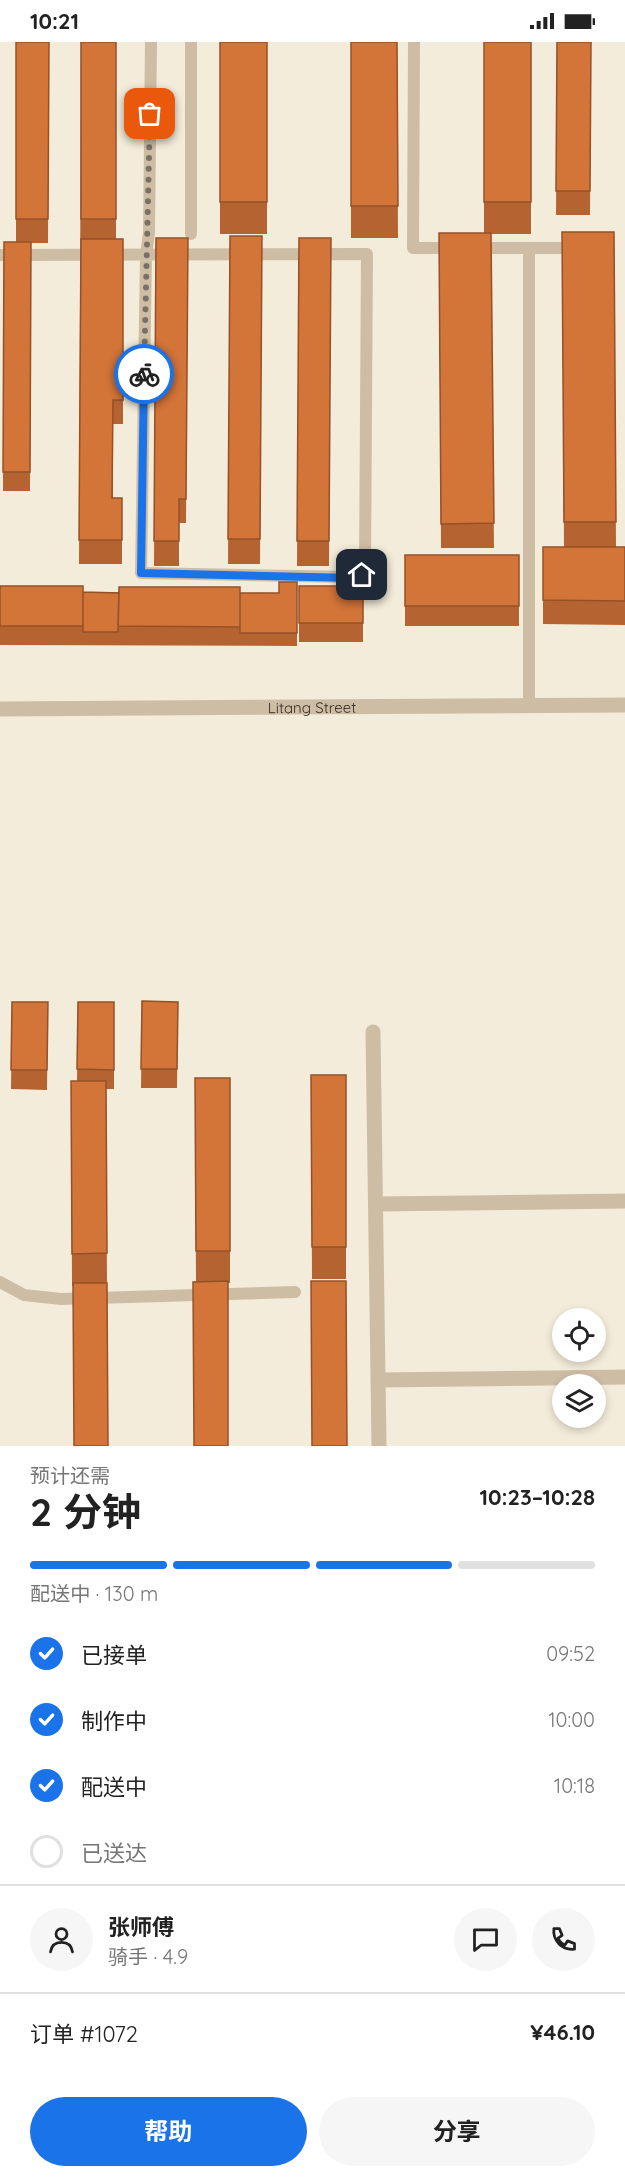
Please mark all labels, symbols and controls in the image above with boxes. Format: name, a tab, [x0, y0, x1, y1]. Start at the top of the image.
text: 10:21	[30, 7, 79, 35]
pin	[124, 88, 175, 139]
icon: bag	[133, 97, 166, 130]
courier	[114, 344, 174, 404]
icon: bike	[128, 358, 161, 391]
pin	[336, 549, 387, 600]
icon: home	[345, 558, 378, 591]
street label: Litang Street	[268, 697, 356, 717]
map controls	[552, 1308, 606, 1428]
button: locate	[552, 1308, 606, 1362]
button: layers	[552, 1374, 606, 1428]
text: 预计还需	[30, 1463, 110, 1488]
text: 10:23–10:28	[479, 1483, 595, 1511]
text: 2 分钟	[30, 1487, 141, 1536]
text: 配送中 · 130 m	[30, 1581, 158, 1606]
icon: check	[30, 1637, 63, 1670]
text: 已接单	[81, 1641, 147, 1669]
text: 09:52	[546, 1641, 595, 1666]
icon: check	[30, 1703, 63, 1736]
text: 制作中	[81, 1707, 147, 1735]
text: 10:00	[548, 1707, 595, 1732]
icon: check	[30, 1769, 63, 1802]
text: 配送中	[81, 1773, 147, 1801]
text: 10:18	[554, 1773, 595, 1798]
text: 已送达	[81, 1839, 147, 1867]
button: person	[30, 1908, 93, 1971]
button: chat	[454, 1908, 517, 1971]
button: phone	[532, 1908, 595, 1971]
text: 张师傅	[108, 1913, 174, 1941]
text: 骑手 · 4.9	[108, 1944, 188, 1969]
text: ¥46.10	[530, 2018, 595, 2046]
text: 订单 #1072	[30, 2020, 138, 2048]
button: 帮助	[30, 2097, 307, 2166]
button: 分享	[319, 2097, 595, 2166]

